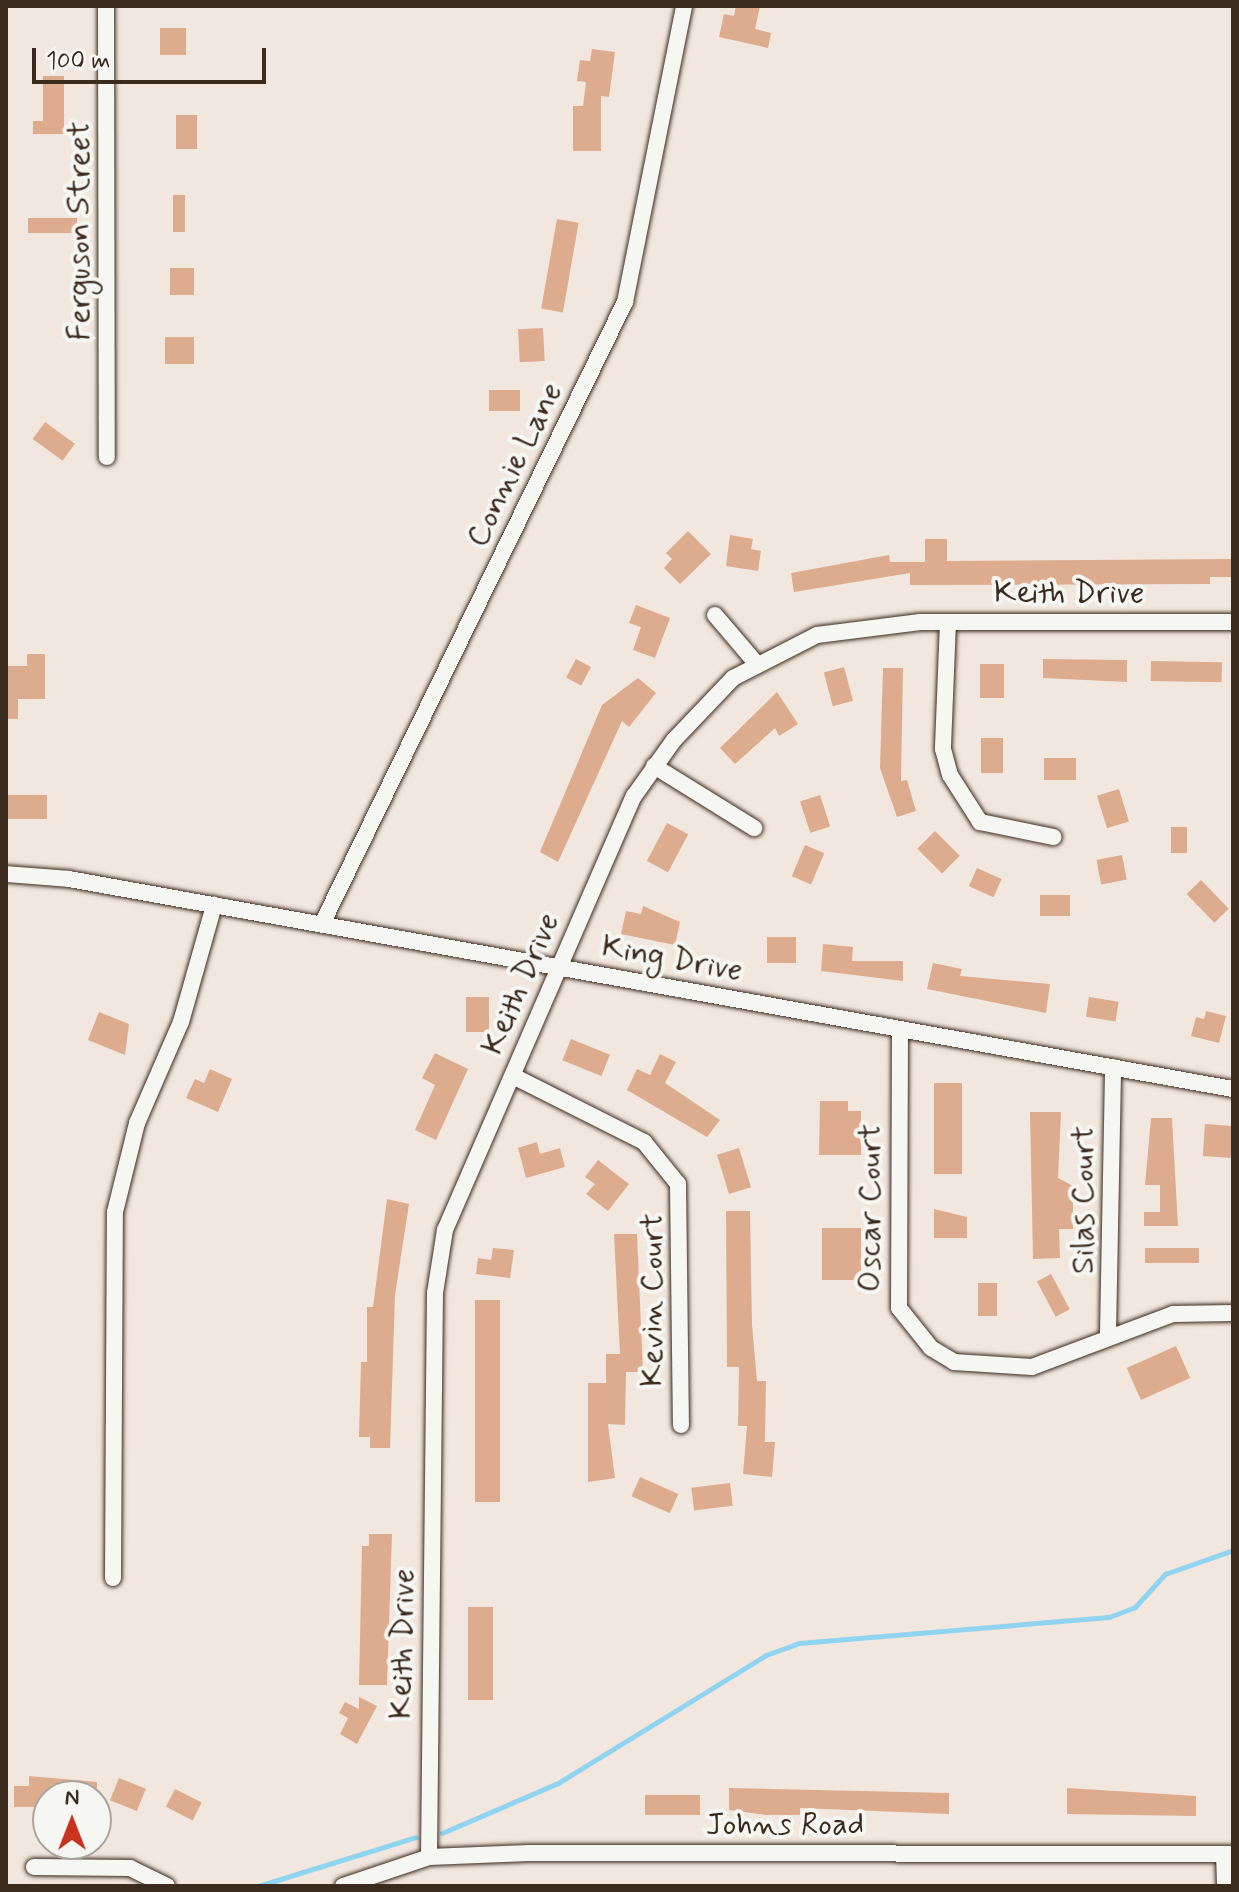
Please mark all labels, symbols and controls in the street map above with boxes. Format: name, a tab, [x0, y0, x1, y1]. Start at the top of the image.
scale bar	[36, 32, 270, 82]
text: 100 m	[46, 46, 110, 77]
street label: Ferguson Street	[61, 122, 99, 340]
street label: Connie Lane	[459, 376, 571, 554]
street label: Keith Drive	[994, 574, 1144, 612]
street label: Keith Drive	[474, 907, 568, 1061]
street label: King Drive	[599, 928, 745, 990]
street label: Oscar Court	[852, 1125, 890, 1291]
street label: Silas Court	[1065, 1127, 1103, 1273]
street label: Kevin Court	[634, 1214, 672, 1386]
street label: Keith Drive	[382, 1568, 424, 1720]
north arrow	[32, 1780, 112, 1860]
text: N	[65, 1784, 79, 1812]
street label: Johns Road	[706, 1806, 864, 1844]

